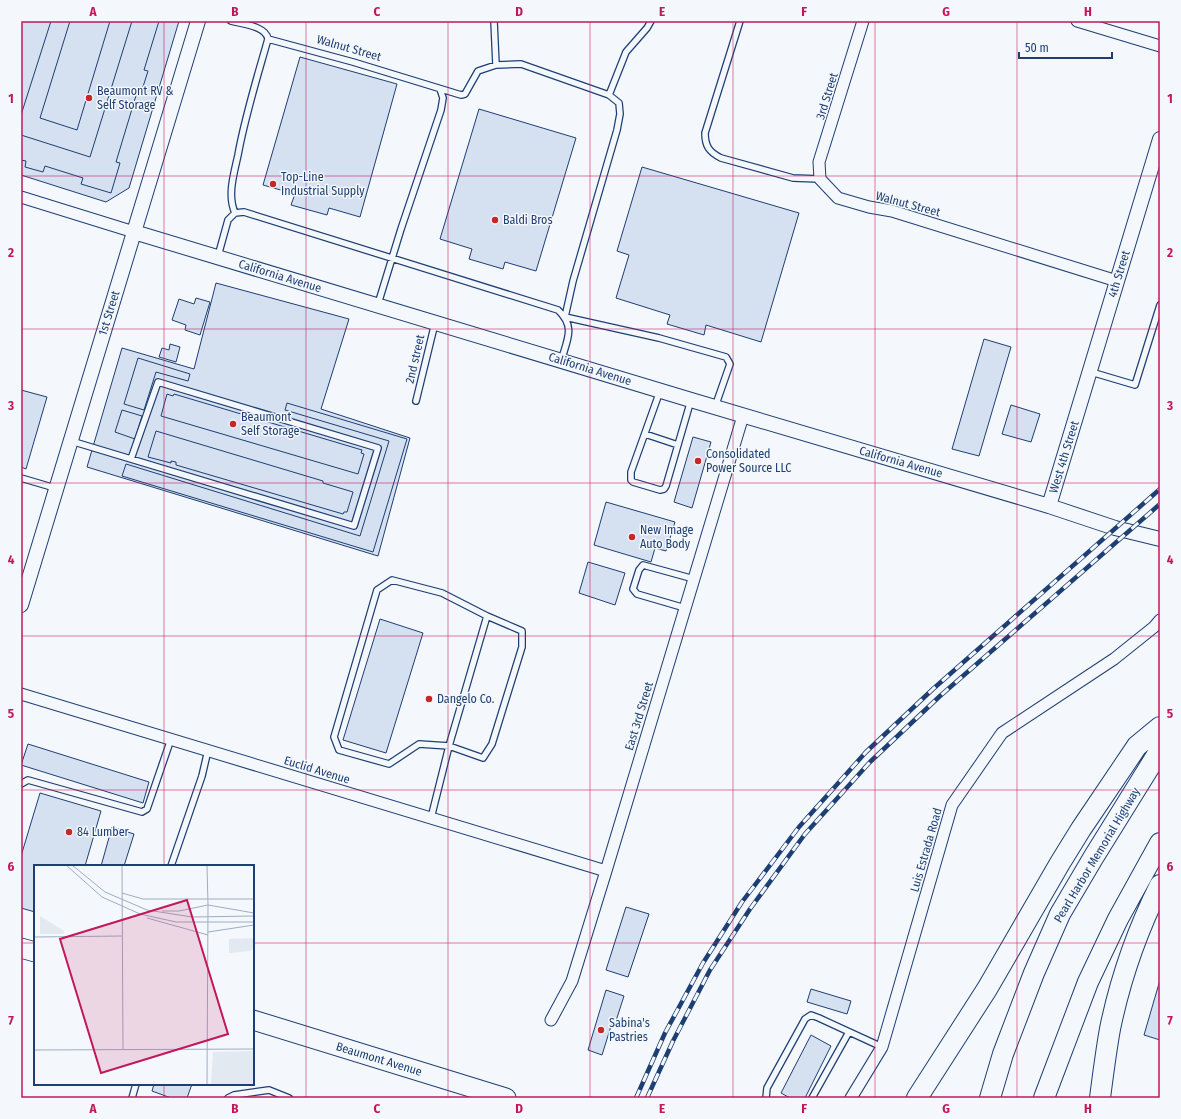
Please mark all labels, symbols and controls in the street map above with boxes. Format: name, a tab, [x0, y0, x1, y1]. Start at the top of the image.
text: A	[88, 4, 97, 19]
text: B	[231, 4, 239, 19]
text: C	[374, 4, 381, 19]
text: D	[515, 4, 523, 19]
text: E	[659, 4, 665, 19]
text: F	[801, 4, 807, 19]
text: G	[942, 4, 950, 19]
text: H	[1084, 4, 1092, 19]
street label: Walnut Street	[315, 32, 383, 64]
scale bar	[1019, 34, 1112, 60]
text: 50 m	[1025, 41, 1049, 55]
street label: 3rd Street	[813, 71, 841, 121]
place label: Beaumont RV & Self Storage	[97, 84, 174, 112]
text: 1	[8, 91, 14, 106]
text: 1	[1167, 91, 1173, 106]
marker: Beaumont RV & Self Storage	[84, 93, 94, 103]
place label: Top-Line Industrial Supply	[281, 170, 365, 198]
marker: Top-Line Industrial Supply	[268, 179, 278, 189]
street label: Walnut Street	[874, 189, 942, 219]
place label: Baldi Bros	[503, 213, 553, 227]
marker: Baldi Bros	[490, 215, 500, 225]
text: 2	[7, 245, 14, 260]
text: 2	[1166, 245, 1173, 260]
street label: 4th Street	[1105, 249, 1133, 299]
street label: California Avenue	[237, 257, 323, 295]
street label: 1st Street	[96, 289, 122, 337]
street label: 2nd street	[403, 333, 427, 385]
street label: California Avenue	[547, 350, 633, 388]
text: 3	[7, 398, 14, 413]
text: 3	[1166, 398, 1173, 413]
place label: Beaumont Self Storage	[241, 410, 300, 438]
marker: Beaumont Self Storage	[228, 419, 238, 429]
street label: West 4th Street	[1046, 419, 1082, 495]
street label: California Avenue	[858, 443, 944, 481]
place label: Consolidated Power Source LLC	[706, 447, 791, 475]
marker: Consolidated Power Source LLC	[693, 456, 703, 466]
place label: New Image Auto Body	[640, 523, 693, 551]
marker: New Image Auto Body	[627, 532, 637, 542]
text: 4	[8, 552, 15, 567]
text: 4	[1167, 552, 1174, 567]
street label: East 3rd Street	[622, 680, 656, 752]
place label: Dangelo Co.	[437, 692, 495, 706]
marker: Dangelo Co.	[424, 694, 434, 704]
text: 5	[8, 706, 14, 721]
text: 5	[1167, 706, 1173, 721]
street label: Euclid Avenue	[282, 753, 352, 787]
street label: Pearl Harbor Memorial Highway	[1051, 784, 1143, 925]
street label: Luis Estrada Road	[907, 806, 945, 894]
place label: 84 Lumber	[77, 825, 130, 839]
marker: 84 Lumber	[64, 827, 74, 837]
text: 6	[8, 859, 15, 874]
text: 6	[1167, 859, 1174, 874]
inset map	[34, 865, 254, 1085]
text: 7	[8, 1013, 14, 1028]
text: 7	[1167, 1013, 1173, 1028]
place label: Sabina's Pastries	[609, 1016, 650, 1044]
marker: Sabina's Pastries	[596, 1025, 606, 1035]
street label: Beaumont Avenue	[334, 1039, 424, 1079]
text: A	[88, 1101, 97, 1116]
text: B	[231, 1101, 239, 1116]
text: C	[374, 1101, 381, 1116]
text: D	[515, 1101, 523, 1116]
text: E	[659, 1101, 665, 1116]
text: F	[801, 1101, 807, 1116]
text: G	[942, 1101, 950, 1116]
text: H	[1084, 1101, 1092, 1116]

